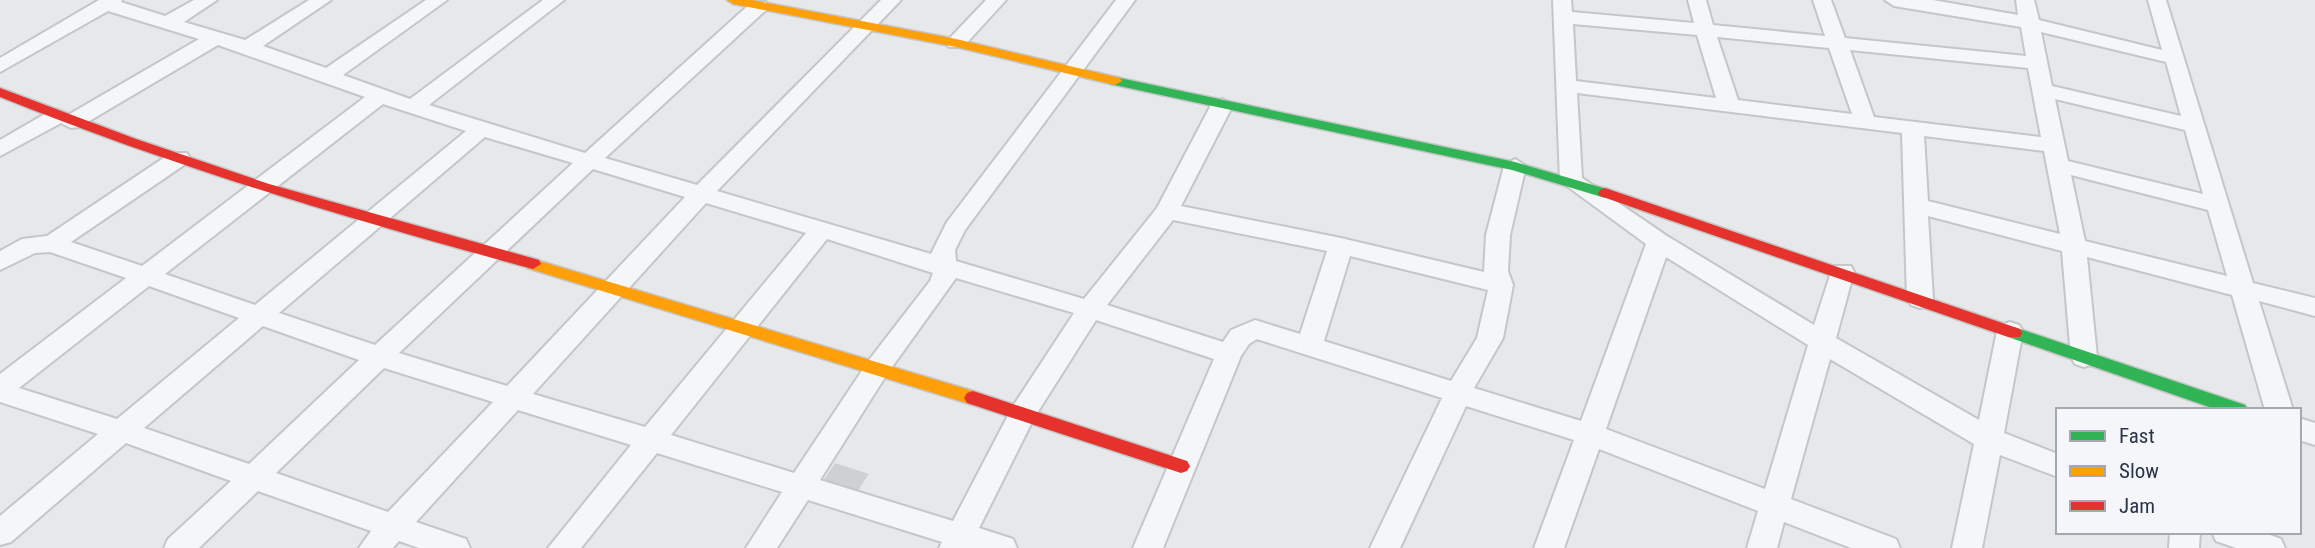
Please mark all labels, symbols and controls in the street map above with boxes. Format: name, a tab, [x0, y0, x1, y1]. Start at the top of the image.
legend	[2056, 408, 2301, 534]
text: Fast	[2119, 424, 2155, 448]
text: Slow	[2119, 459, 2159, 483]
text: Jam	[2119, 494, 2155, 518]

